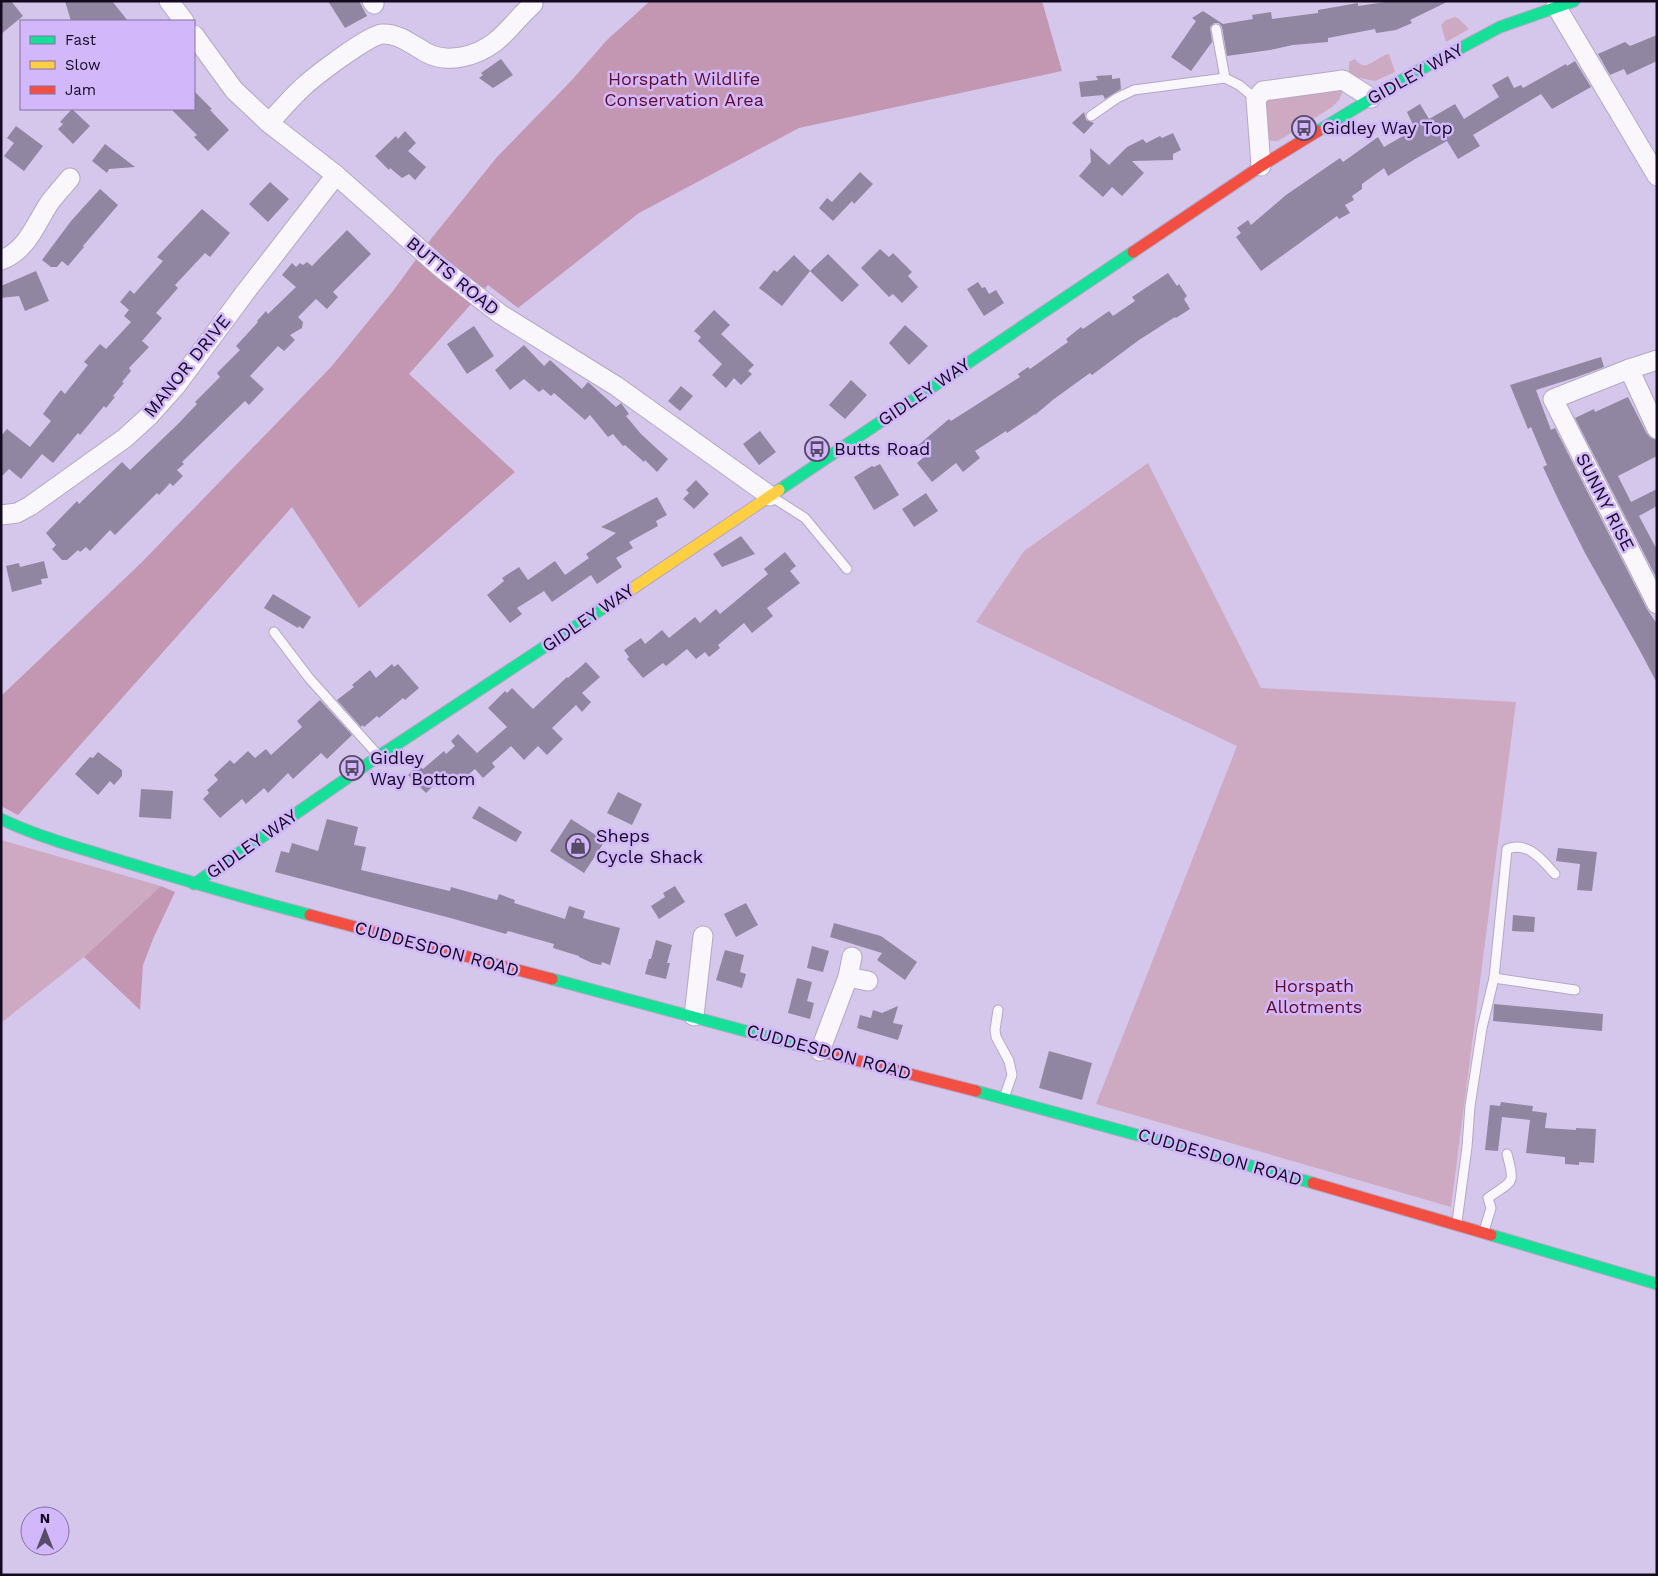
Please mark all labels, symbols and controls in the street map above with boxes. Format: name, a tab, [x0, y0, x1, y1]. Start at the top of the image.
legend	[20, 20, 195, 110]
text: Fast	[65, 31, 97, 49]
street label: GIDLEY WAY	[1363, 38, 1467, 109]
text: Slow	[65, 56, 101, 74]
park label: Horspath Wildlife Conservation Area	[604, 68, 764, 110]
text: Jam	[65, 81, 96, 99]
bus stop icon: Gidley Way Top	[1291, 115, 1317, 141]
place label: Gidley Way Top	[1322, 117, 1453, 138]
street label: BUTTS ROAD	[403, 232, 504, 319]
street label: MANOR DRIVE	[139, 310, 234, 421]
street label: GIDLEY WAY	[874, 353, 974, 430]
bus stop icon: Butts Road	[804, 436, 830, 462]
place label: Butts Road	[834, 438, 930, 459]
street label: SUNNY RISE	[1572, 449, 1639, 554]
street label: GIDLEY WAY	[538, 579, 638, 656]
place label: Gidley Way Bottom	[370, 747, 476, 789]
bus stop icon: Gidley Way Bottom	[339, 755, 365, 781]
street label: GIDLEY WAY	[202, 804, 302, 883]
place label: Sheps Cycle Shack	[596, 825, 703, 867]
shop icon: Sheps Cycle Shack	[565, 833, 591, 859]
street label: CUDDESDON ROAD	[352, 916, 522, 981]
park label: Horspath Allotments	[1266, 975, 1362, 1017]
street label: CUDDESDON ROAD	[744, 1019, 914, 1084]
street label: CUDDESDON ROAD	[1136, 1123, 1305, 1190]
north arrow	[20, 1506, 70, 1556]
text: N	[40, 1510, 50, 1526]

